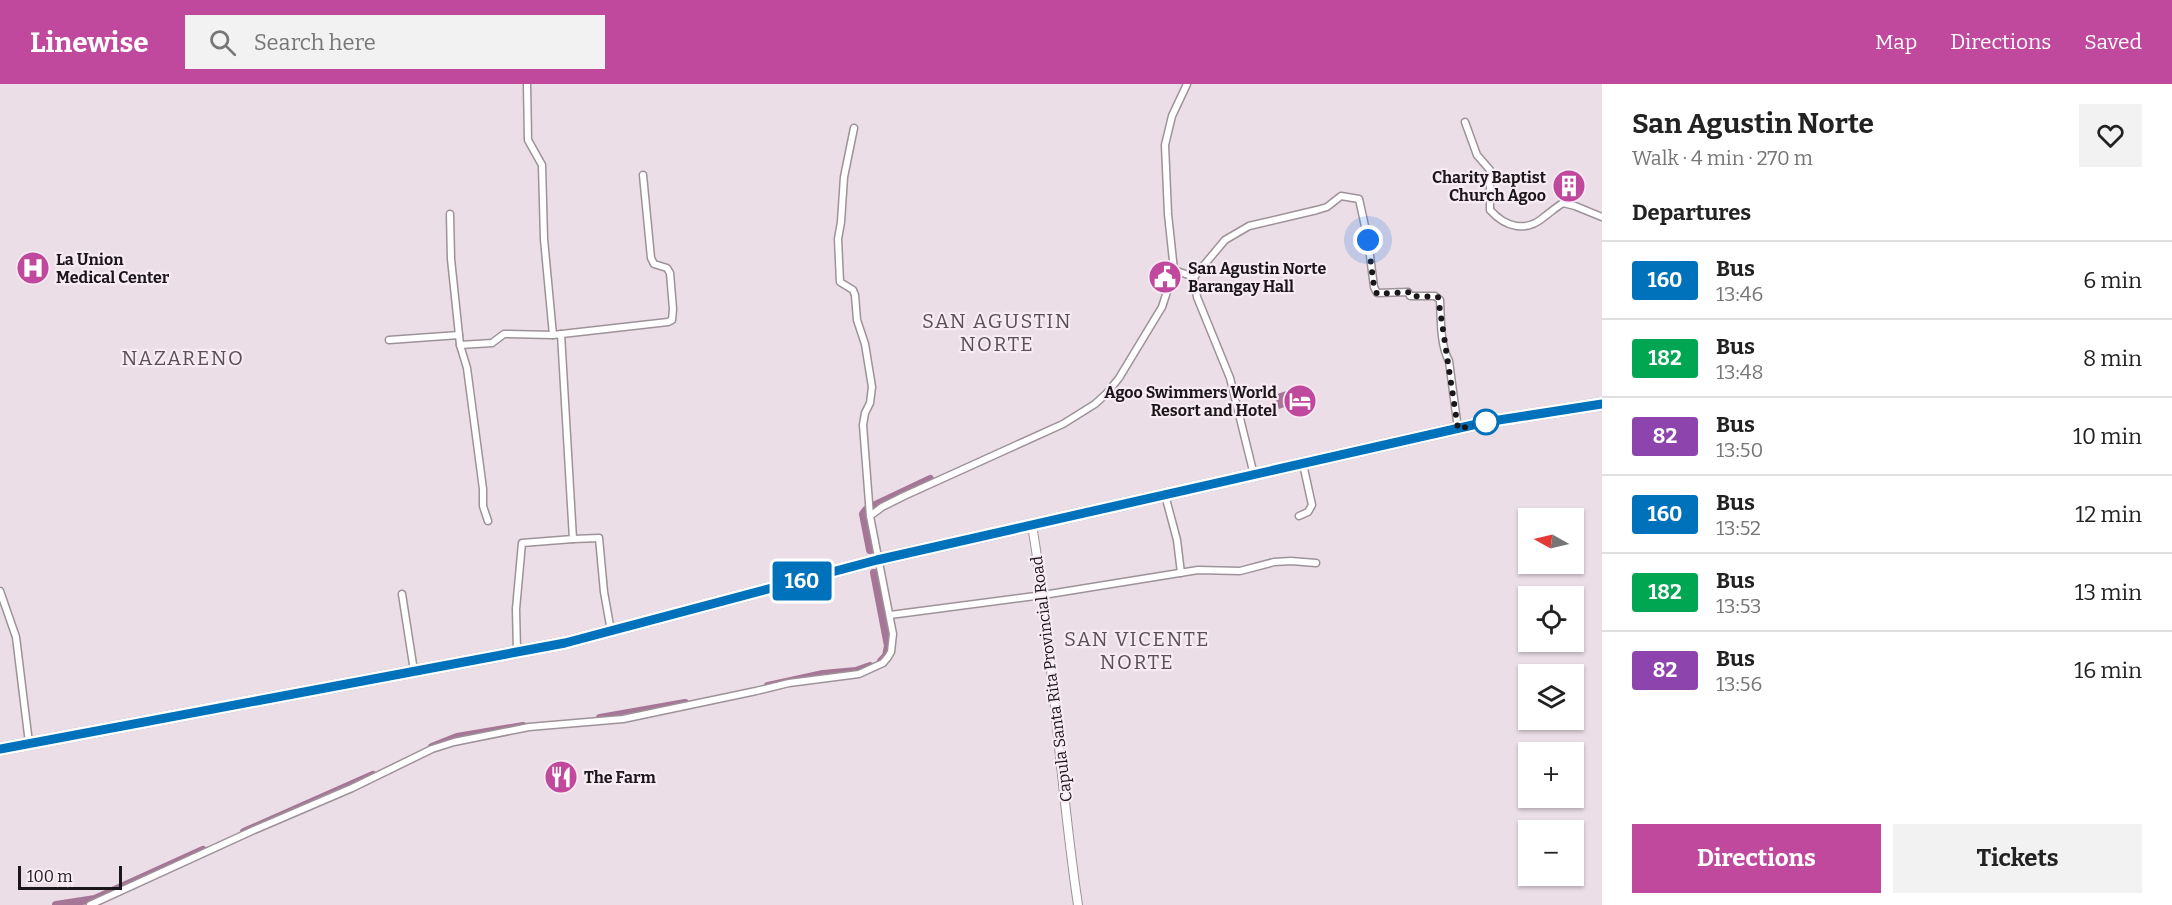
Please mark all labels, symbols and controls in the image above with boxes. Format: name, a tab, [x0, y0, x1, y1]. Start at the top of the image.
search box	[185, 15, 605, 69]
text: Linewise	[30, 26, 149, 59]
icon: search	[206, 26, 239, 59]
text: Search here	[254, 29, 376, 56]
text: Map	[1875, 29, 1917, 55]
text: Directions	[1950, 29, 2051, 55]
text: Saved	[2084, 29, 2142, 55]
button: heart	[2079, 104, 2142, 167]
text: San Agustin Norte	[1632, 107, 1874, 140]
text: Walk · 4 min · 270 m	[1632, 146, 1813, 170]
place label: Charity Baptist Church Agoo	[1432, 168, 1547, 205]
building icon: Charity Baptist Church Agoo	[1551, 168, 1587, 204]
text: Departures	[1632, 199, 1751, 226]
your location	[1353, 225, 1383, 255]
hospital icon: La Union Medical Center	[15, 250, 51, 286]
place label: La Union Medical Center	[56, 250, 170, 287]
text: Bus	[1716, 255, 1755, 282]
public building icon: San Agustin Norte Barangay Hall	[1147, 259, 1183, 295]
place label: San Agustin Norte Barangay Hall	[1188, 259, 1326, 296]
text: 160	[1648, 267, 1682, 293]
text: 6 min	[2083, 267, 2142, 294]
text: 13:46	[1716, 282, 1763, 306]
district label: SAN AGUSTIN NORTE	[922, 309, 1072, 356]
text: Bus	[1716, 333, 1755, 360]
text: 182	[1648, 345, 1682, 371]
text: 8 min	[2083, 345, 2142, 372]
district label: NAZARENO	[122, 346, 244, 370]
text: 13:48	[1716, 360, 1763, 384]
place label: Agoo Swimmers World Resort and Hotel	[1104, 383, 1277, 420]
hotel icon: Agoo Swimmers World Resort and Hotel	[1282, 383, 1318, 419]
unlabelled marker	[1473, 409, 1499, 435]
text: Bus	[1716, 411, 1755, 438]
text: 82	[1653, 423, 1677, 449]
text: 10 min	[2073, 423, 2142, 450]
text: 13:50	[1716, 438, 1763, 462]
text: Bus	[1716, 489, 1755, 516]
text: 160	[1648, 501, 1682, 527]
text: 12 min	[2075, 501, 2142, 528]
north arrow	[1518, 508, 1584, 574]
map controls	[1518, 508, 1584, 886]
text: 13:52	[1716, 516, 1761, 540]
street label: Capula Santa Rita Provincial Road	[1027, 554, 1076, 803]
line badge: 160	[768, 562, 836, 600]
text: Bus	[1716, 567, 1755, 594]
text: 160	[785, 568, 819, 594]
text: 182	[1648, 579, 1682, 605]
text: 13 min	[2075, 579, 2142, 606]
button: locate	[1518, 586, 1584, 652]
text: 13:53	[1716, 594, 1761, 618]
district label: SAN VICENTE NORTE	[1064, 627, 1210, 674]
text: Bus	[1716, 645, 1755, 672]
text: 82	[1653, 657, 1677, 683]
text: 16 min	[2074, 657, 2142, 684]
button: layers	[1518, 664, 1584, 730]
text: 13:56	[1716, 672, 1762, 696]
button: +	[1518, 742, 1584, 808]
restaurant icon: The Farm	[543, 759, 579, 795]
place label: The Farm	[584, 768, 656, 787]
button: −	[1518, 820, 1584, 886]
button: Directions	[1632, 824, 1881, 893]
button: Tickets	[1893, 824, 2142, 893]
scale bar	[18, 863, 122, 890]
text: 100 m	[27, 867, 72, 886]

